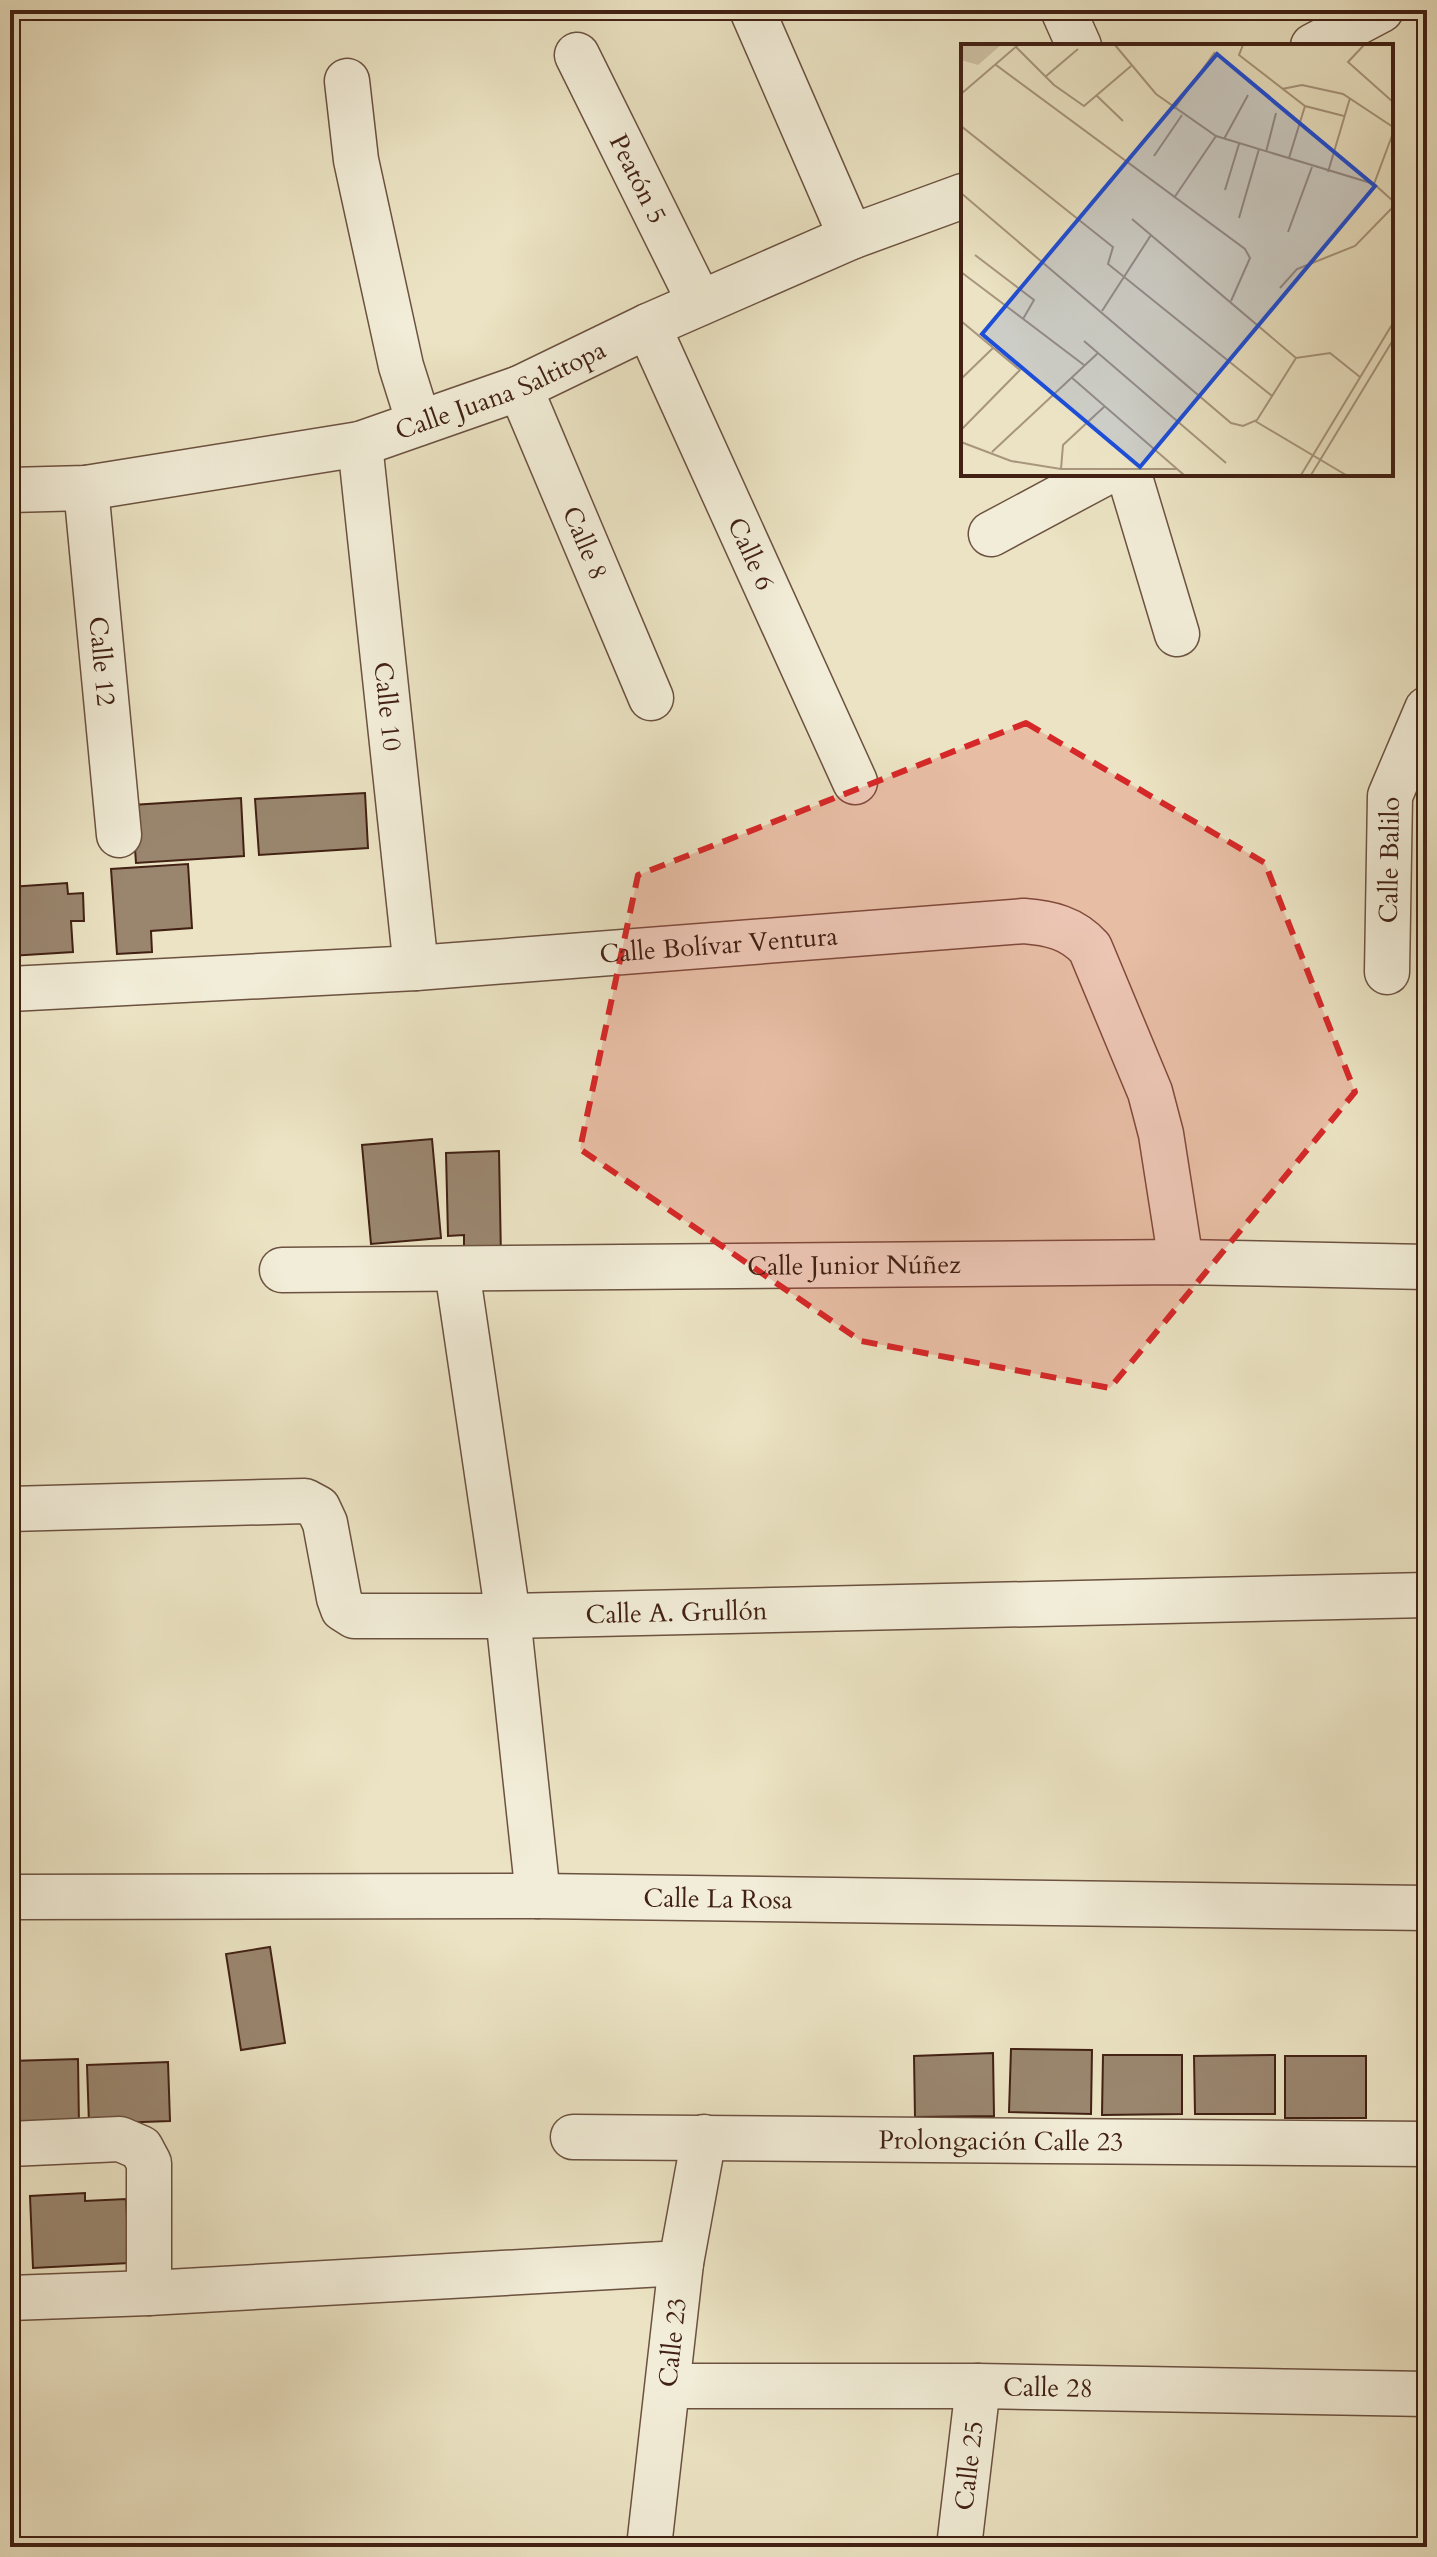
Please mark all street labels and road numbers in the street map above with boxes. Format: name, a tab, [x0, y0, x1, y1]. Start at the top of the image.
street label: Peatón 5	[601, 128, 675, 230]
street label: Calle Juana Saltitopa	[391, 332, 612, 448]
street label: Calle 8	[554, 501, 616, 585]
street label: Calle 6	[719, 512, 783, 596]
street label: Calle 12	[80, 615, 124, 708]
street label: Calle 10	[365, 660, 410, 753]
street label: Calle Balilo	[1371, 796, 1408, 924]
street label: Calle Bolívar Ventura	[598, 918, 839, 972]
street label: Calle Junior Núñez	[747, 1247, 961, 1284]
street label: Calle A. Grullón	[585, 1593, 768, 1632]
street label: Calle La Rosa	[643, 1880, 793, 1917]
street label: Prolongación Calle 23	[878, 2123, 1124, 2160]
street label: Calle 23	[650, 2296, 695, 2389]
street label: Calle 28	[1003, 2369, 1093, 2406]
street label: Calle 25	[946, 2419, 992, 2512]

